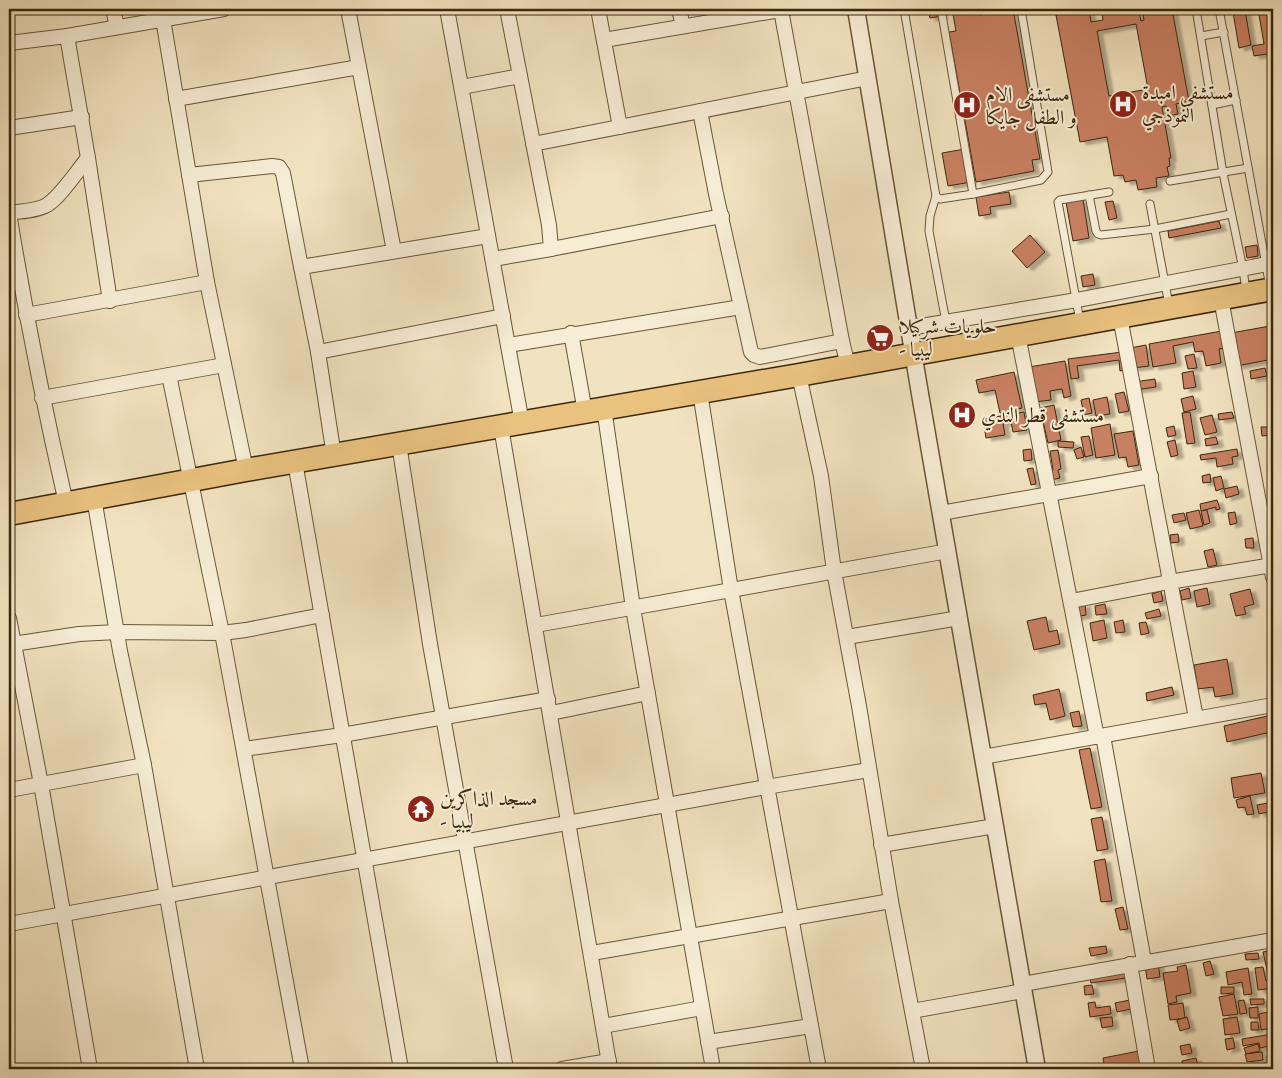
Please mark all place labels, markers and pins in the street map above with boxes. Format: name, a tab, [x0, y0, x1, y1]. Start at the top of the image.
place label: مستشفى امبدة النموذجي	[1142, 80, 1233, 132]
place label: مستشفى الام و الطفل جايكا	[986, 82, 1077, 134]
hospital icon: مستشفى امبدة النموذجي	[1108, 89, 1138, 119]
hospital icon: مستشفى الام و الطفل جايكا	[952, 90, 982, 120]
place label: حلويات شركيلا - ليبيا	[899, 314, 996, 366]
supermarket icon: حلويات شركيلا - ليبيا	[865, 323, 895, 353]
hospital icon: مستشفى قطر الندي	[947, 400, 977, 430]
place label: مستشفى قطر الندي	[981, 403, 1104, 432]
place label: مسجد الذاكرين - ليبيا	[440, 786, 537, 838]
temple icon: مسجد الذاكرين - ليبيا	[406, 794, 436, 824]

